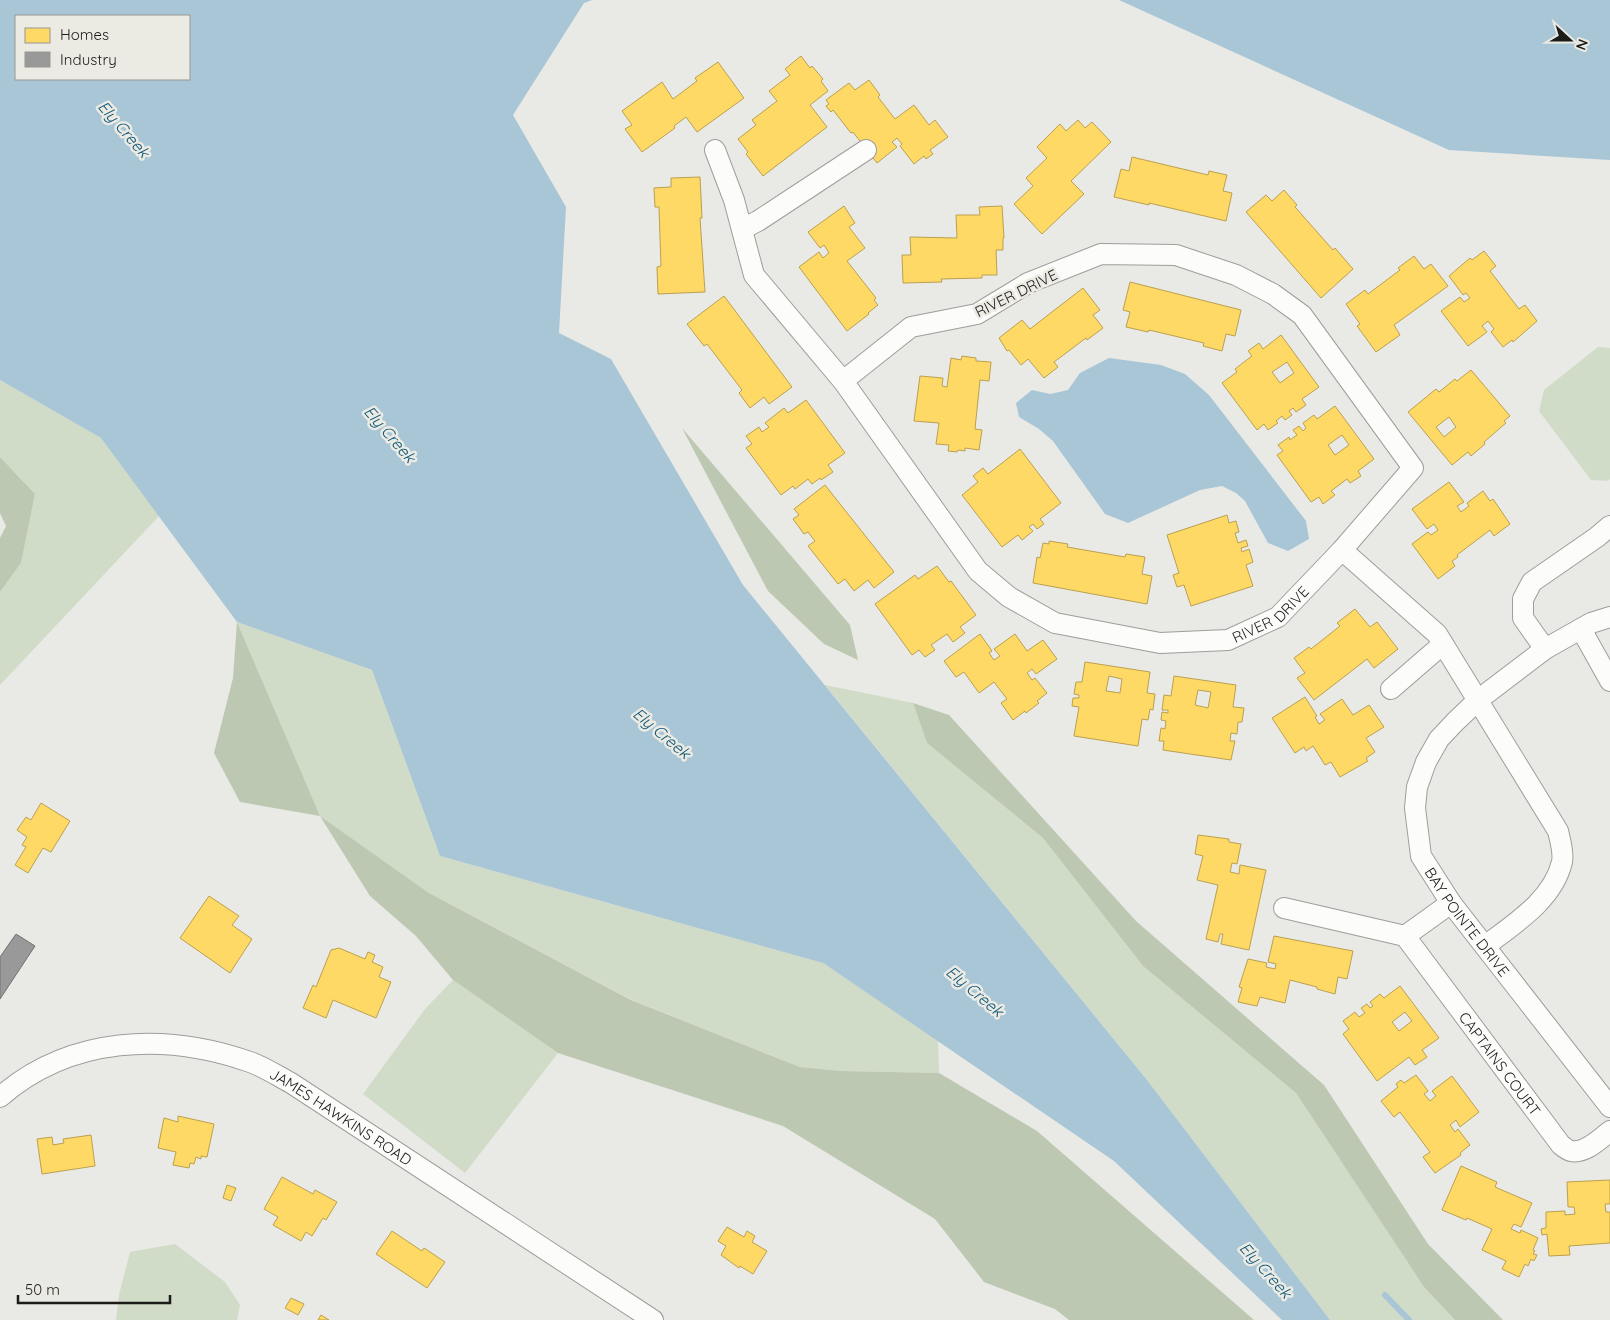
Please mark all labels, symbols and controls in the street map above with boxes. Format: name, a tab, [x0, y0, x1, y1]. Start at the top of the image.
legend	[15, 15, 190, 80]
north arrow	[1545, 15, 1595, 65]
text: Homes	[60, 25, 109, 44]
text: N	[1572, 37, 1592, 53]
text: Industry	[60, 50, 117, 69]
water label: Ely Creek	[94, 96, 155, 163]
street label: RIVER DRIVE	[972, 265, 1060, 321]
water label: Ely Creek	[360, 401, 421, 468]
street label: RIVER DRIVE	[1229, 582, 1312, 646]
water label: Ely Creek	[629, 703, 696, 764]
street label: BAY POINTE DRIVE	[1421, 863, 1514, 980]
water label: Ely Creek	[942, 961, 1009, 1022]
street label: CAPTAINS COURT	[1455, 1008, 1545, 1119]
street label: JAMES HAWKINS ROAD	[267, 1064, 416, 1169]
water label: Ely Creek	[1236, 1238, 1297, 1303]
scale bar	[18, 1272, 170, 1304]
text: 50 m	[25, 1280, 60, 1299]

